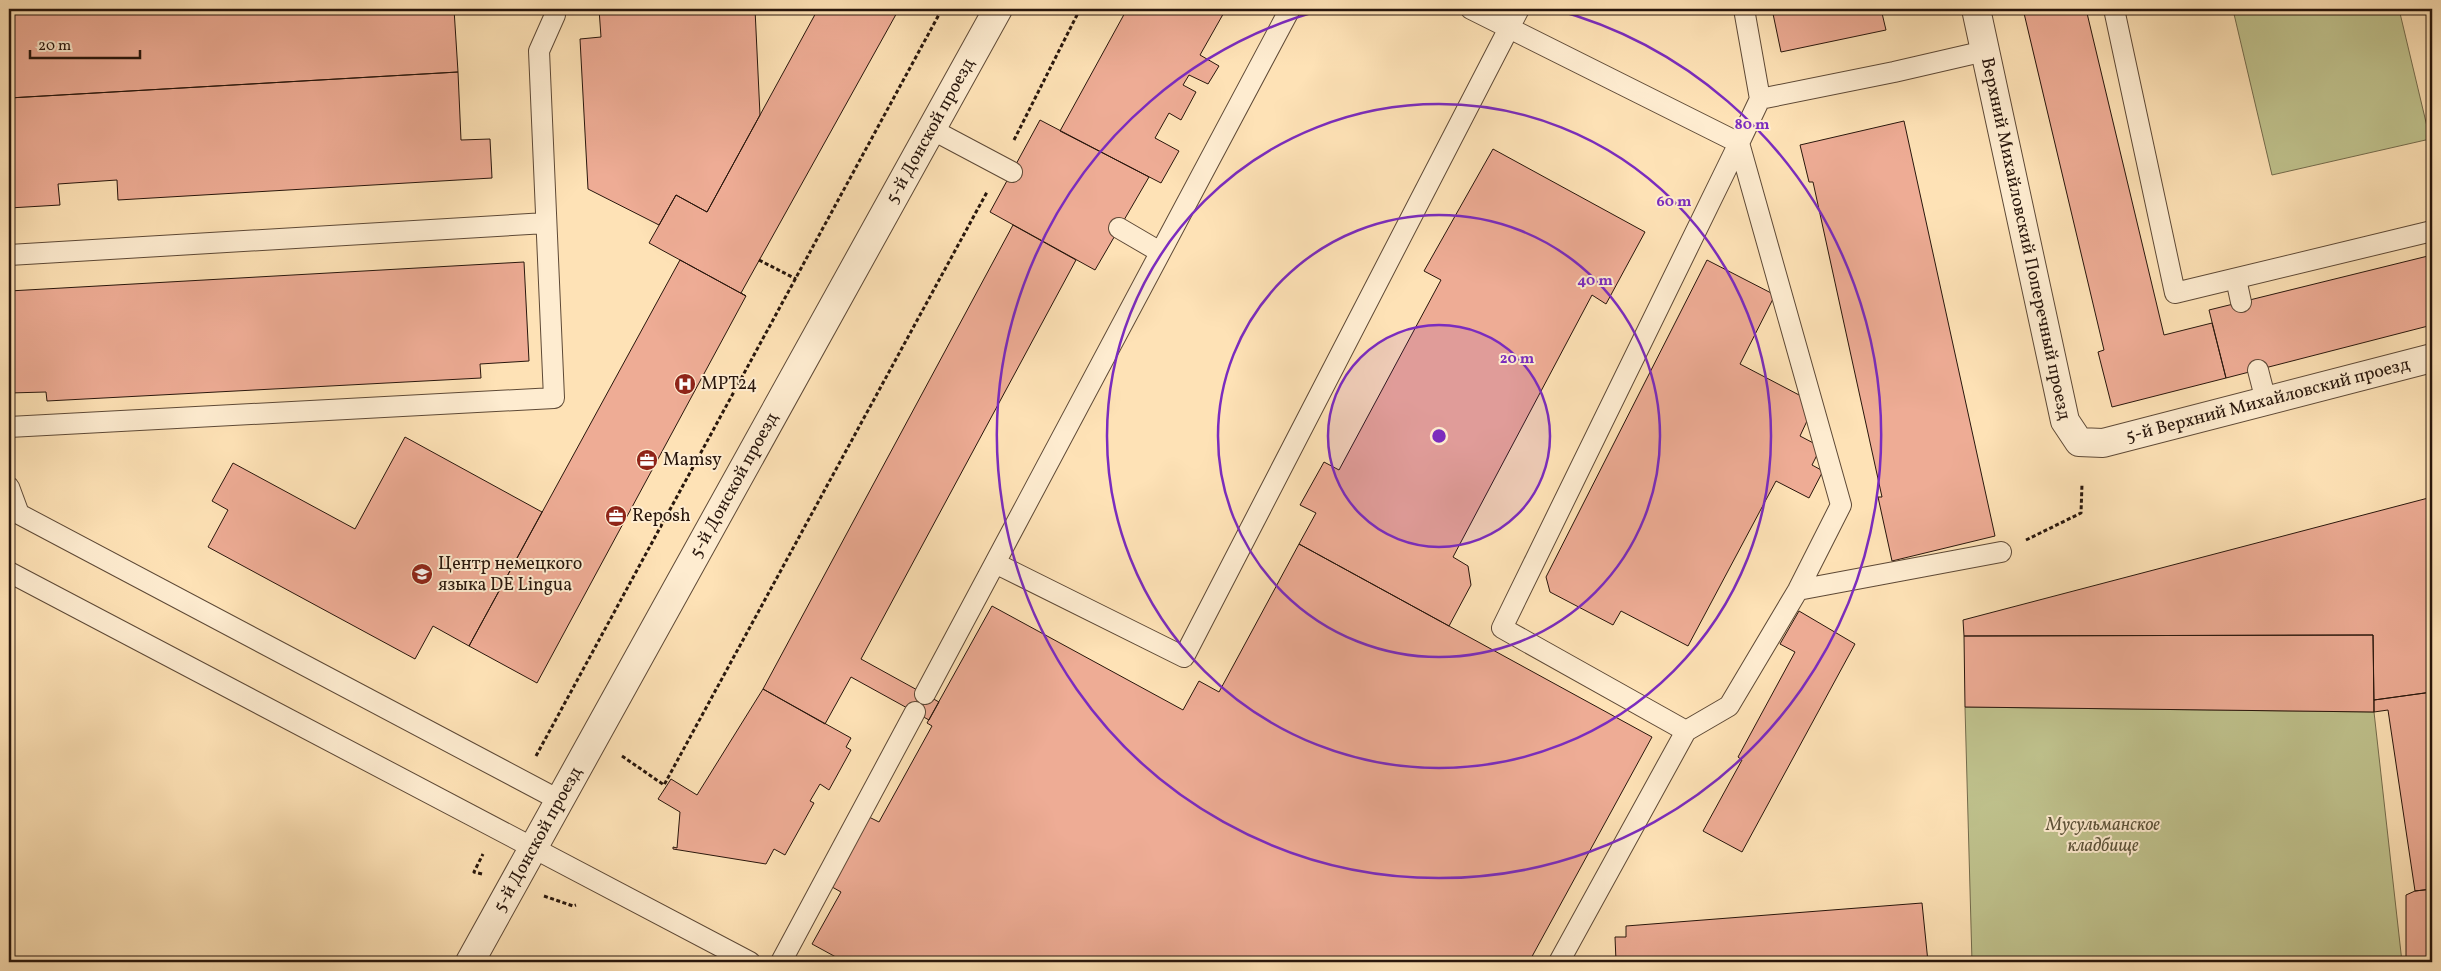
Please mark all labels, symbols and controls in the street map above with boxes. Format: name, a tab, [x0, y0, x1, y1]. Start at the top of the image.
scale bar	[30, 28, 140, 60]
text: 20 m	[38, 36, 71, 57]
street label: 5-й Донской проезд	[880, 54, 981, 208]
street label: Верхний Михайловский Поперечный проезд	[1974, 55, 2077, 422]
text: 80 m	[1735, 115, 1770, 136]
text: 60 m	[1657, 192, 1692, 213]
text: 40 m	[1577, 271, 1613, 292]
text: 20 m	[1500, 349, 1535, 370]
street label: 5-й Верхний Михайловский проезд	[2123, 352, 2412, 449]
hospital icon: МРТ24	[673, 372, 697, 396]
place label: МРТ24	[701, 372, 757, 397]
street label: 5-й Донской проезд	[684, 408, 785, 563]
centre of rings	[1430, 427, 1448, 445]
office icon: Mamsy	[635, 448, 659, 472]
place label: Mamsy	[663, 448, 722, 473]
office icon: Reposh	[604, 504, 628, 528]
place label: Reposh	[632, 504, 691, 529]
place label: Центр немецкого языка DE Lingua	[438, 552, 582, 598]
school or university icon: Центр немецкого языка DE Lingua	[410, 562, 434, 586]
street label: 5-й Донской проезд	[487, 762, 588, 917]
park label: Мусульманское кладбище	[2045, 813, 2160, 859]

